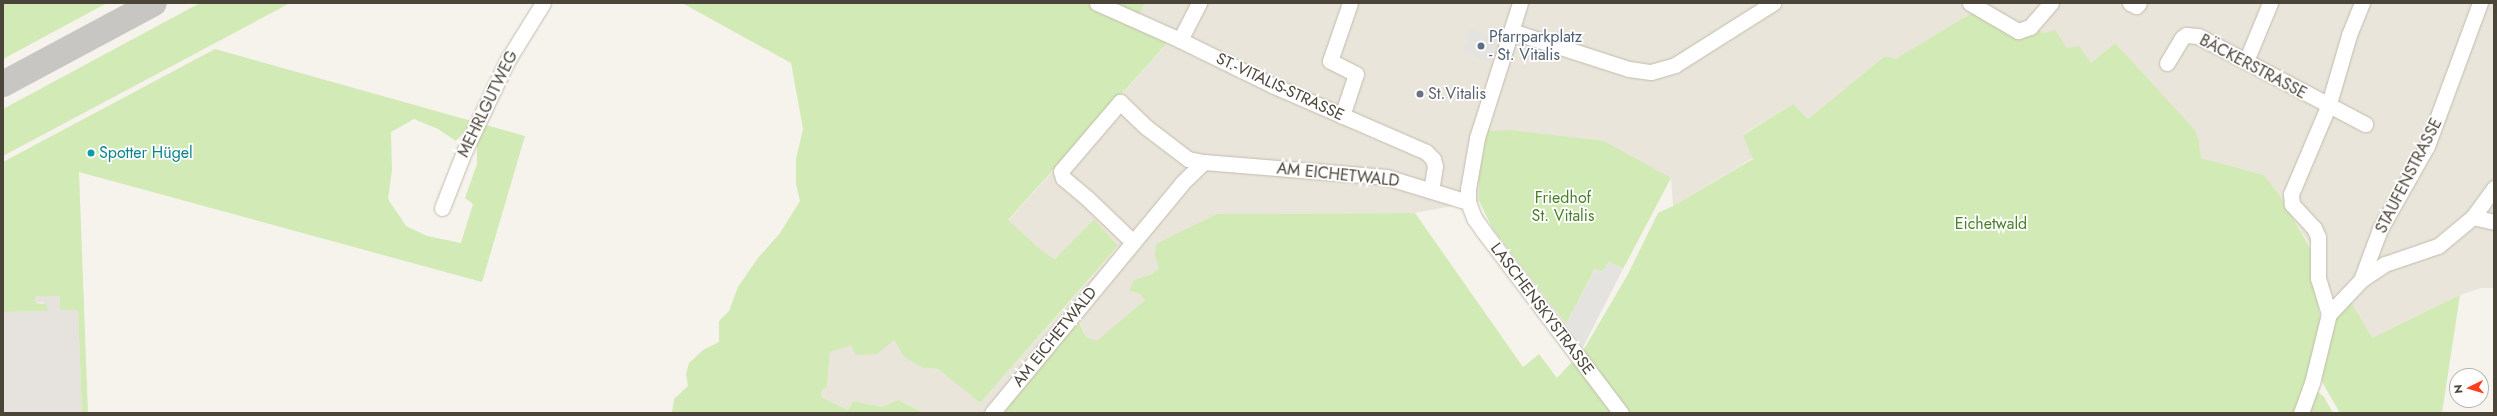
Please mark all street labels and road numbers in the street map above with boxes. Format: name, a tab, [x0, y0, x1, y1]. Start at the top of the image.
street label: BÄCKERSTRASSE	[2196, 31, 2310, 103]
street label: MEHRLGUTWEG	[454, 48, 522, 160]
street label: ST.-VITALIS-STRASSE	[1213, 49, 1347, 125]
street label: STAUFENSTRASSE	[2372, 115, 2446, 237]
street label: AM EICHETWALD	[1276, 159, 1400, 191]
street label: LASCHENSKYSTRASSE	[1486, 239, 1598, 379]
street label: AM EICHETWALD	[1009, 283, 1101, 391]

